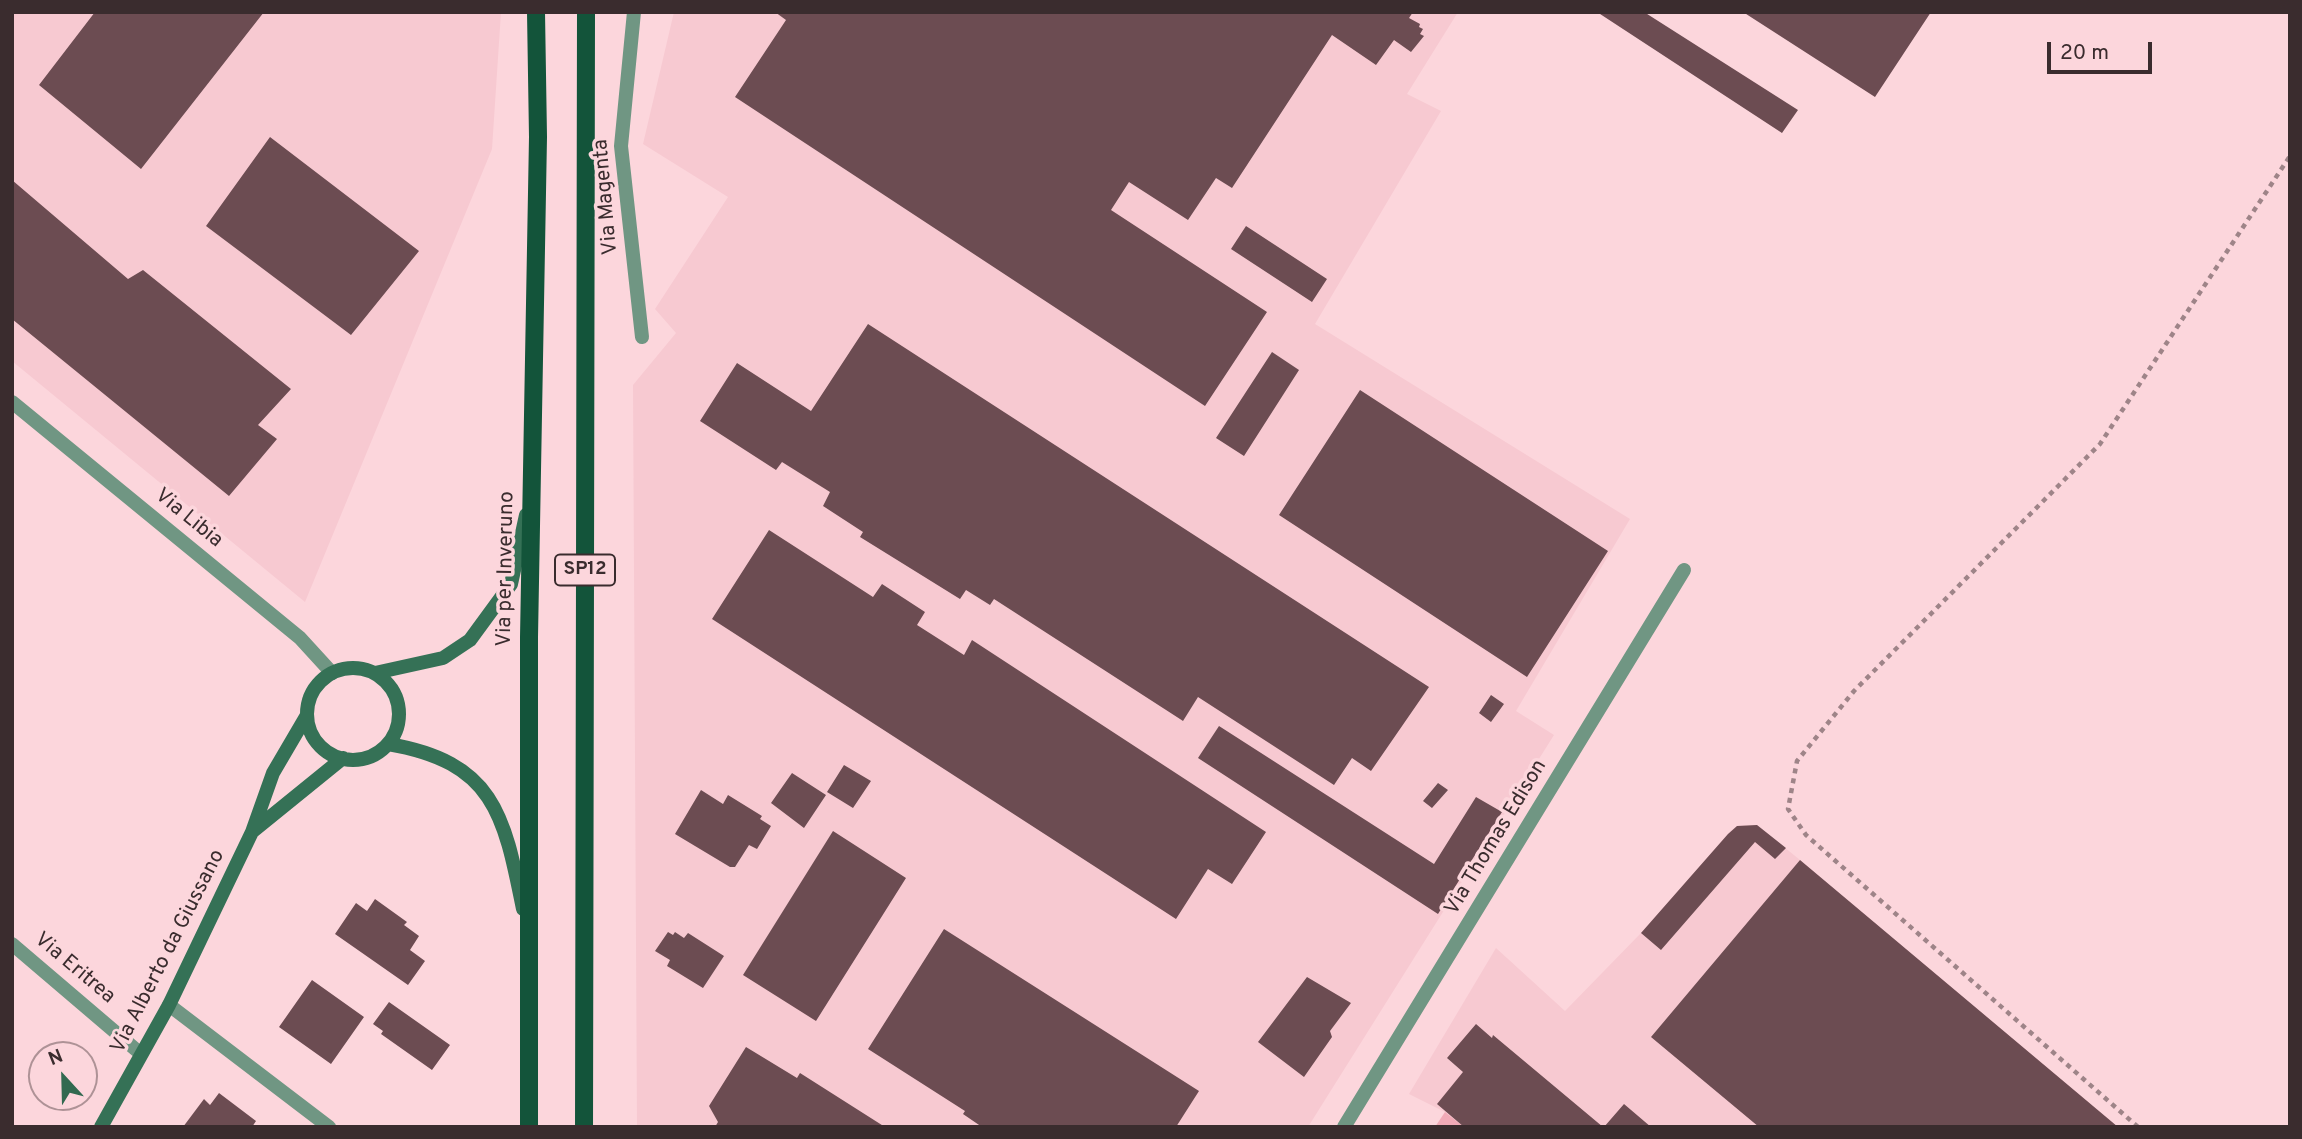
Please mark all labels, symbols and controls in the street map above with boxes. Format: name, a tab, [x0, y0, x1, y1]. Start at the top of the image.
scale bar	[2050, 28, 2155, 72]
text: 20 m	[2060, 40, 2109, 67]
street label: Via Magenta	[589, 138, 625, 256]
street label: Via Libia	[149, 484, 227, 554]
street label: Via per Inveruno	[493, 491, 521, 647]
road number: SP12	[555, 554, 615, 586]
street label: Via Thomas Edison	[1441, 756, 1553, 920]
street label: Via Alberto da Giussano	[107, 846, 231, 1058]
street label: Via Eritrea	[28, 928, 120, 1010]
north arrow	[28, 1041, 98, 1111]
text: N	[45, 1045, 67, 1072]

